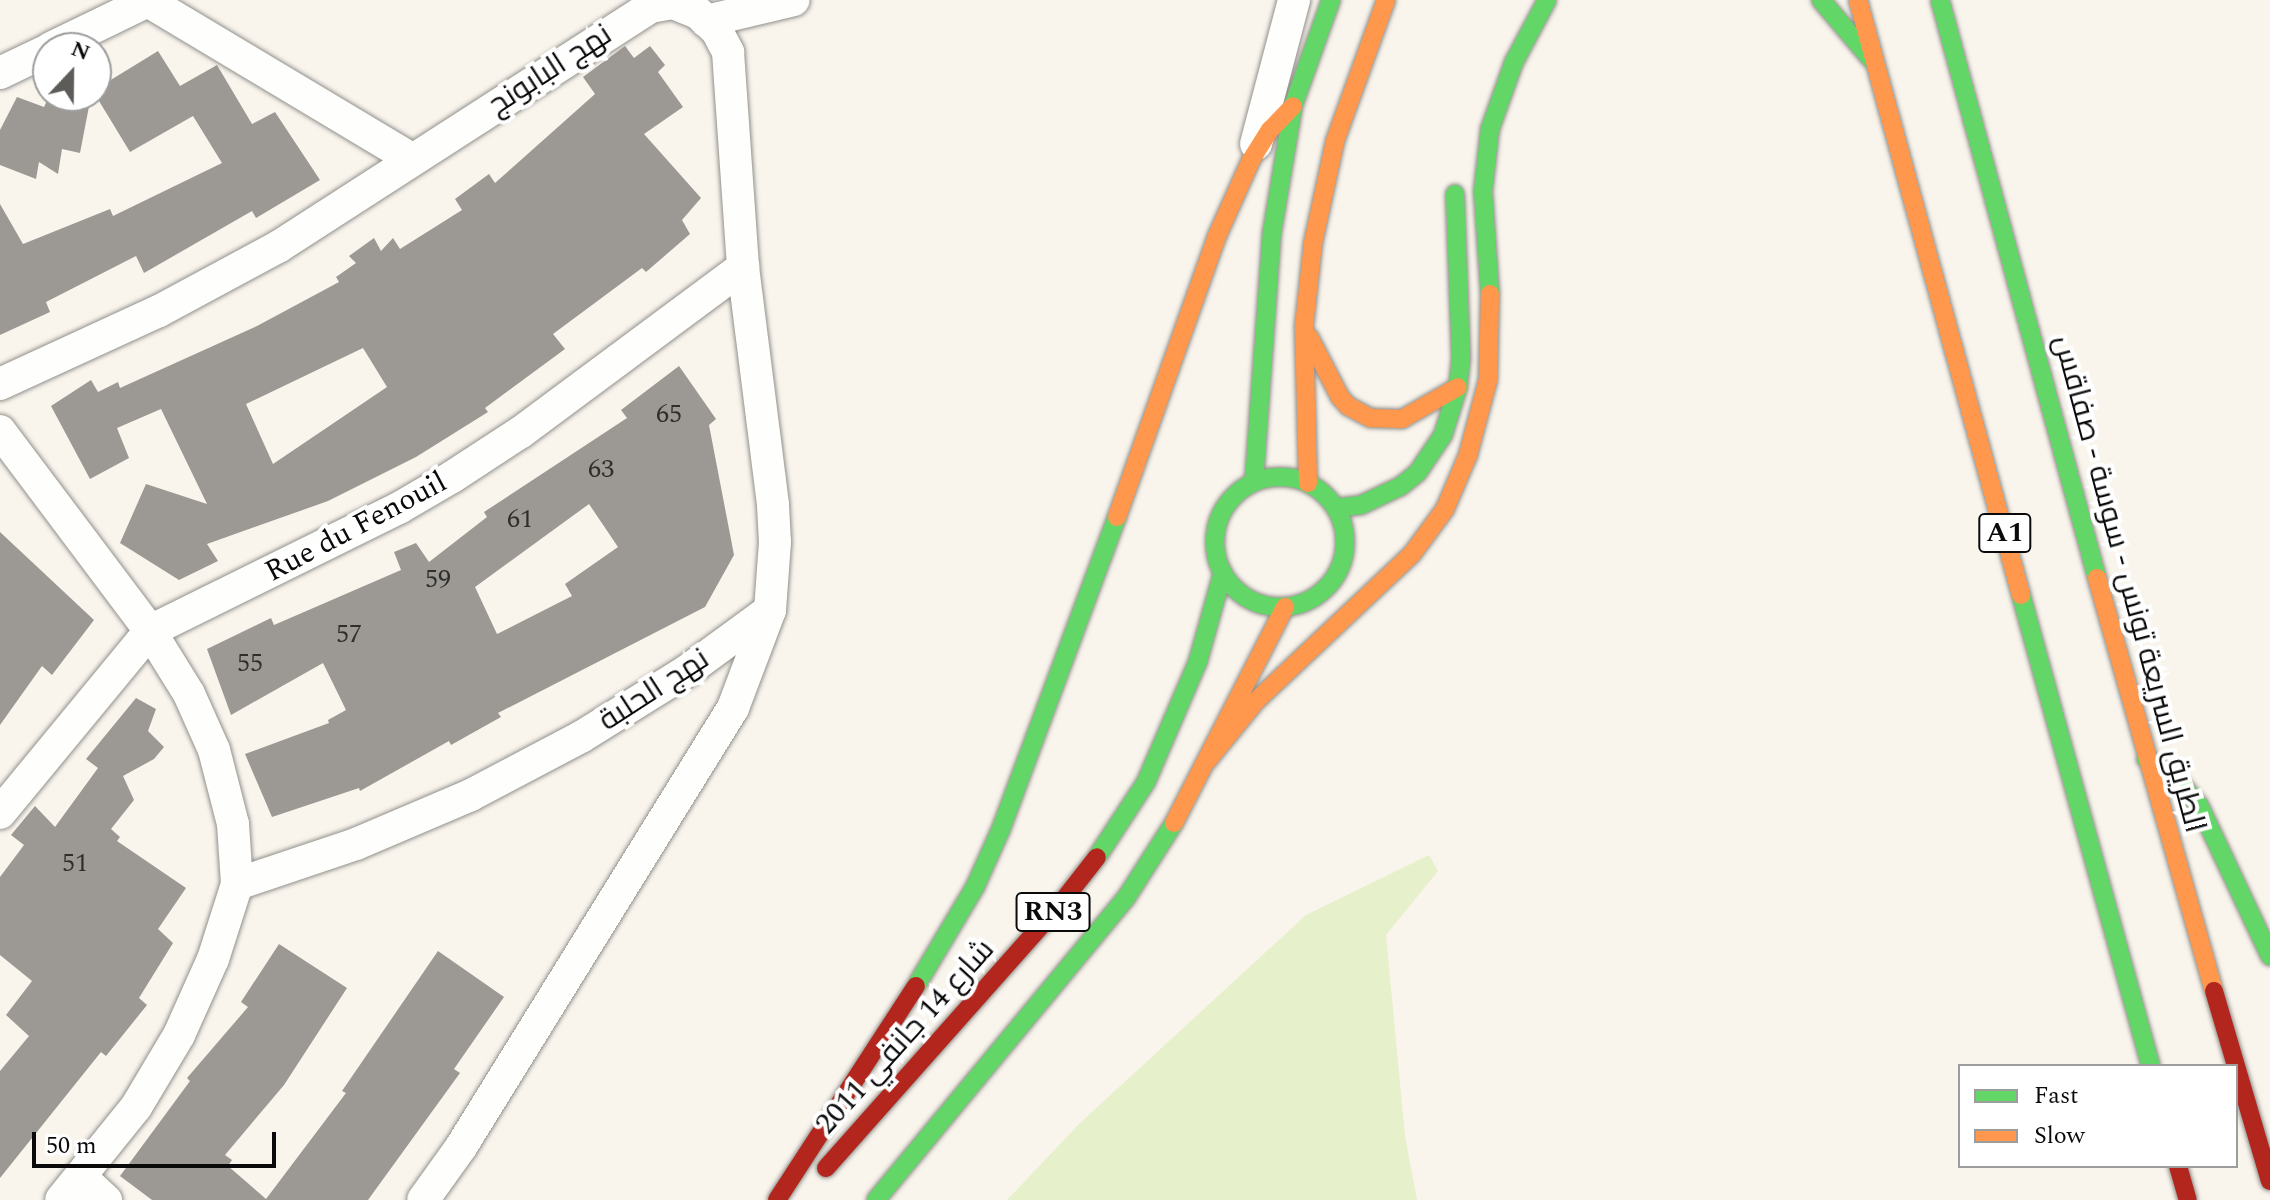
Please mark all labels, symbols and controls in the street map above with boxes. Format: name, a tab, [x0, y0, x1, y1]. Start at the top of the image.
street label: نهج البابونج	[481, 17, 619, 123]
north arrow	[32, 32, 112, 112]
text: N	[66, 32, 95, 70]
street label: الطريق السريعة تونس - سوسة - صفاقس	[2045, 331, 2213, 837]
house number: 65	[656, 399, 682, 431]
house number: 63	[588, 454, 614, 486]
street label: Rue du Fenouil	[259, 464, 453, 590]
house number: 61	[507, 504, 533, 536]
road number: A1	[1977, 509, 2033, 557]
house number: 59	[425, 564, 451, 596]
house number: 57	[336, 619, 362, 651]
street label: نهج الحلبة	[592, 641, 716, 739]
house number: 55	[237, 648, 263, 680]
house number: 51	[62, 848, 88, 880]
road number: RN3	[1015, 888, 1091, 936]
street label: شارع 14 جانفي 2011	[808, 932, 1002, 1142]
legend	[1958, 1064, 2238, 1168]
text: Fast	[2034, 1078, 2079, 1114]
scale bar	[36, 1116, 280, 1166]
text: Slow	[2034, 1118, 2085, 1154]
text: 50 m	[46, 1128, 97, 1164]

